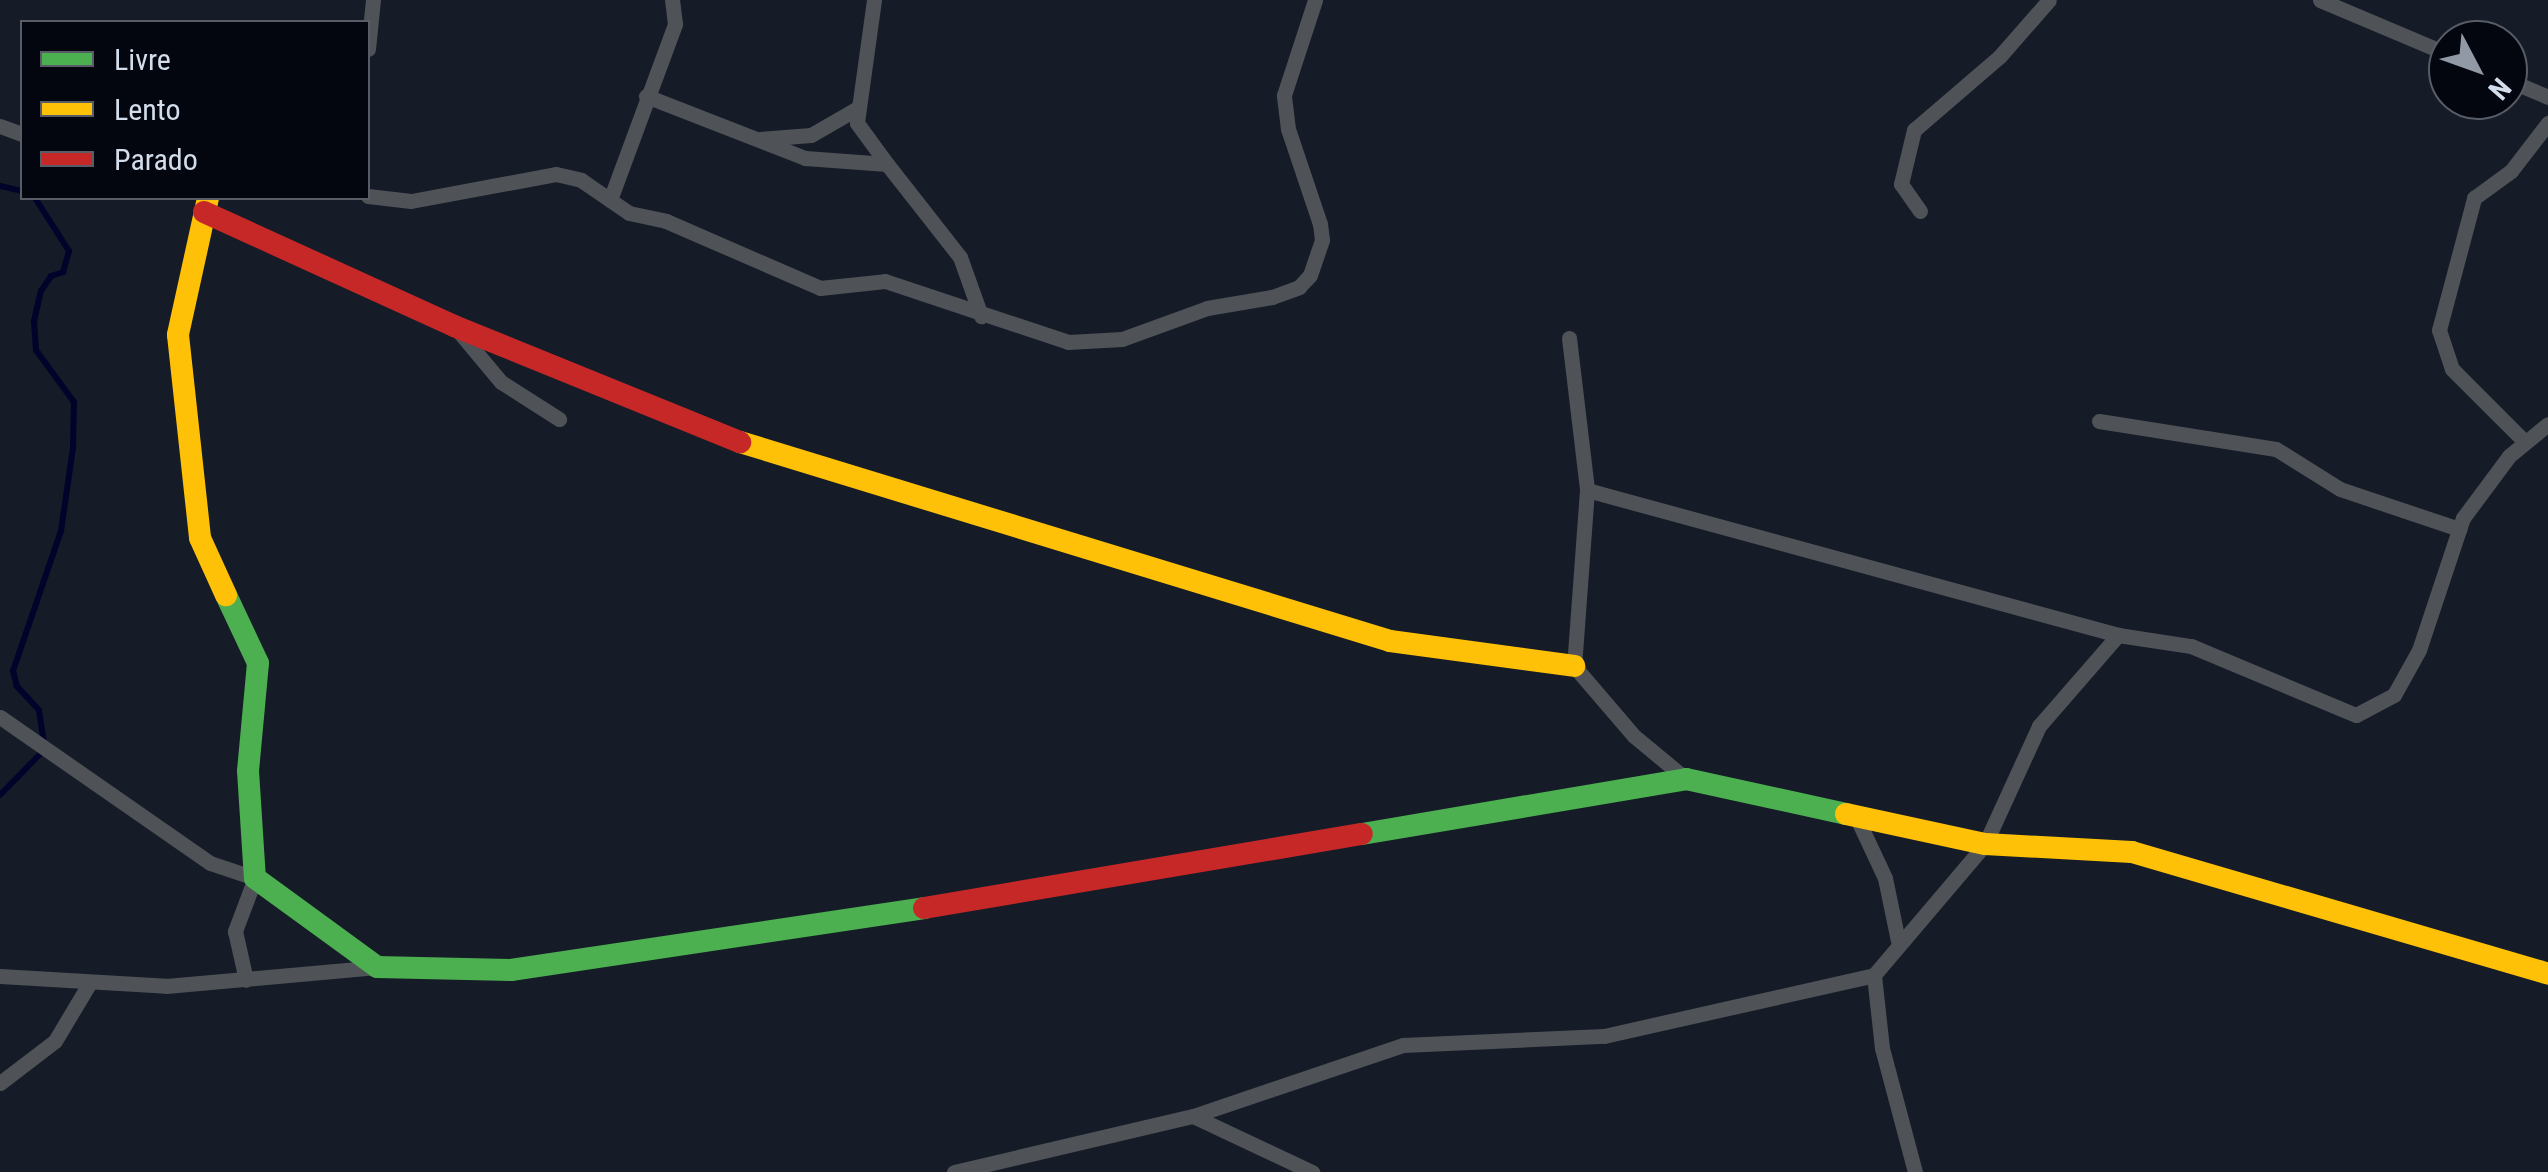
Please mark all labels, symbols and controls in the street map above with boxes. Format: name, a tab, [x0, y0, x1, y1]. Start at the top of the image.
legend	[20, 20, 370, 200]
north arrow	[2428, 20, 2528, 120]
text: Livre	[114, 42, 171, 77]
text: N	[2481, 71, 2518, 106]
text: Lento	[114, 92, 181, 127]
text: Parado	[114, 142, 198, 177]

